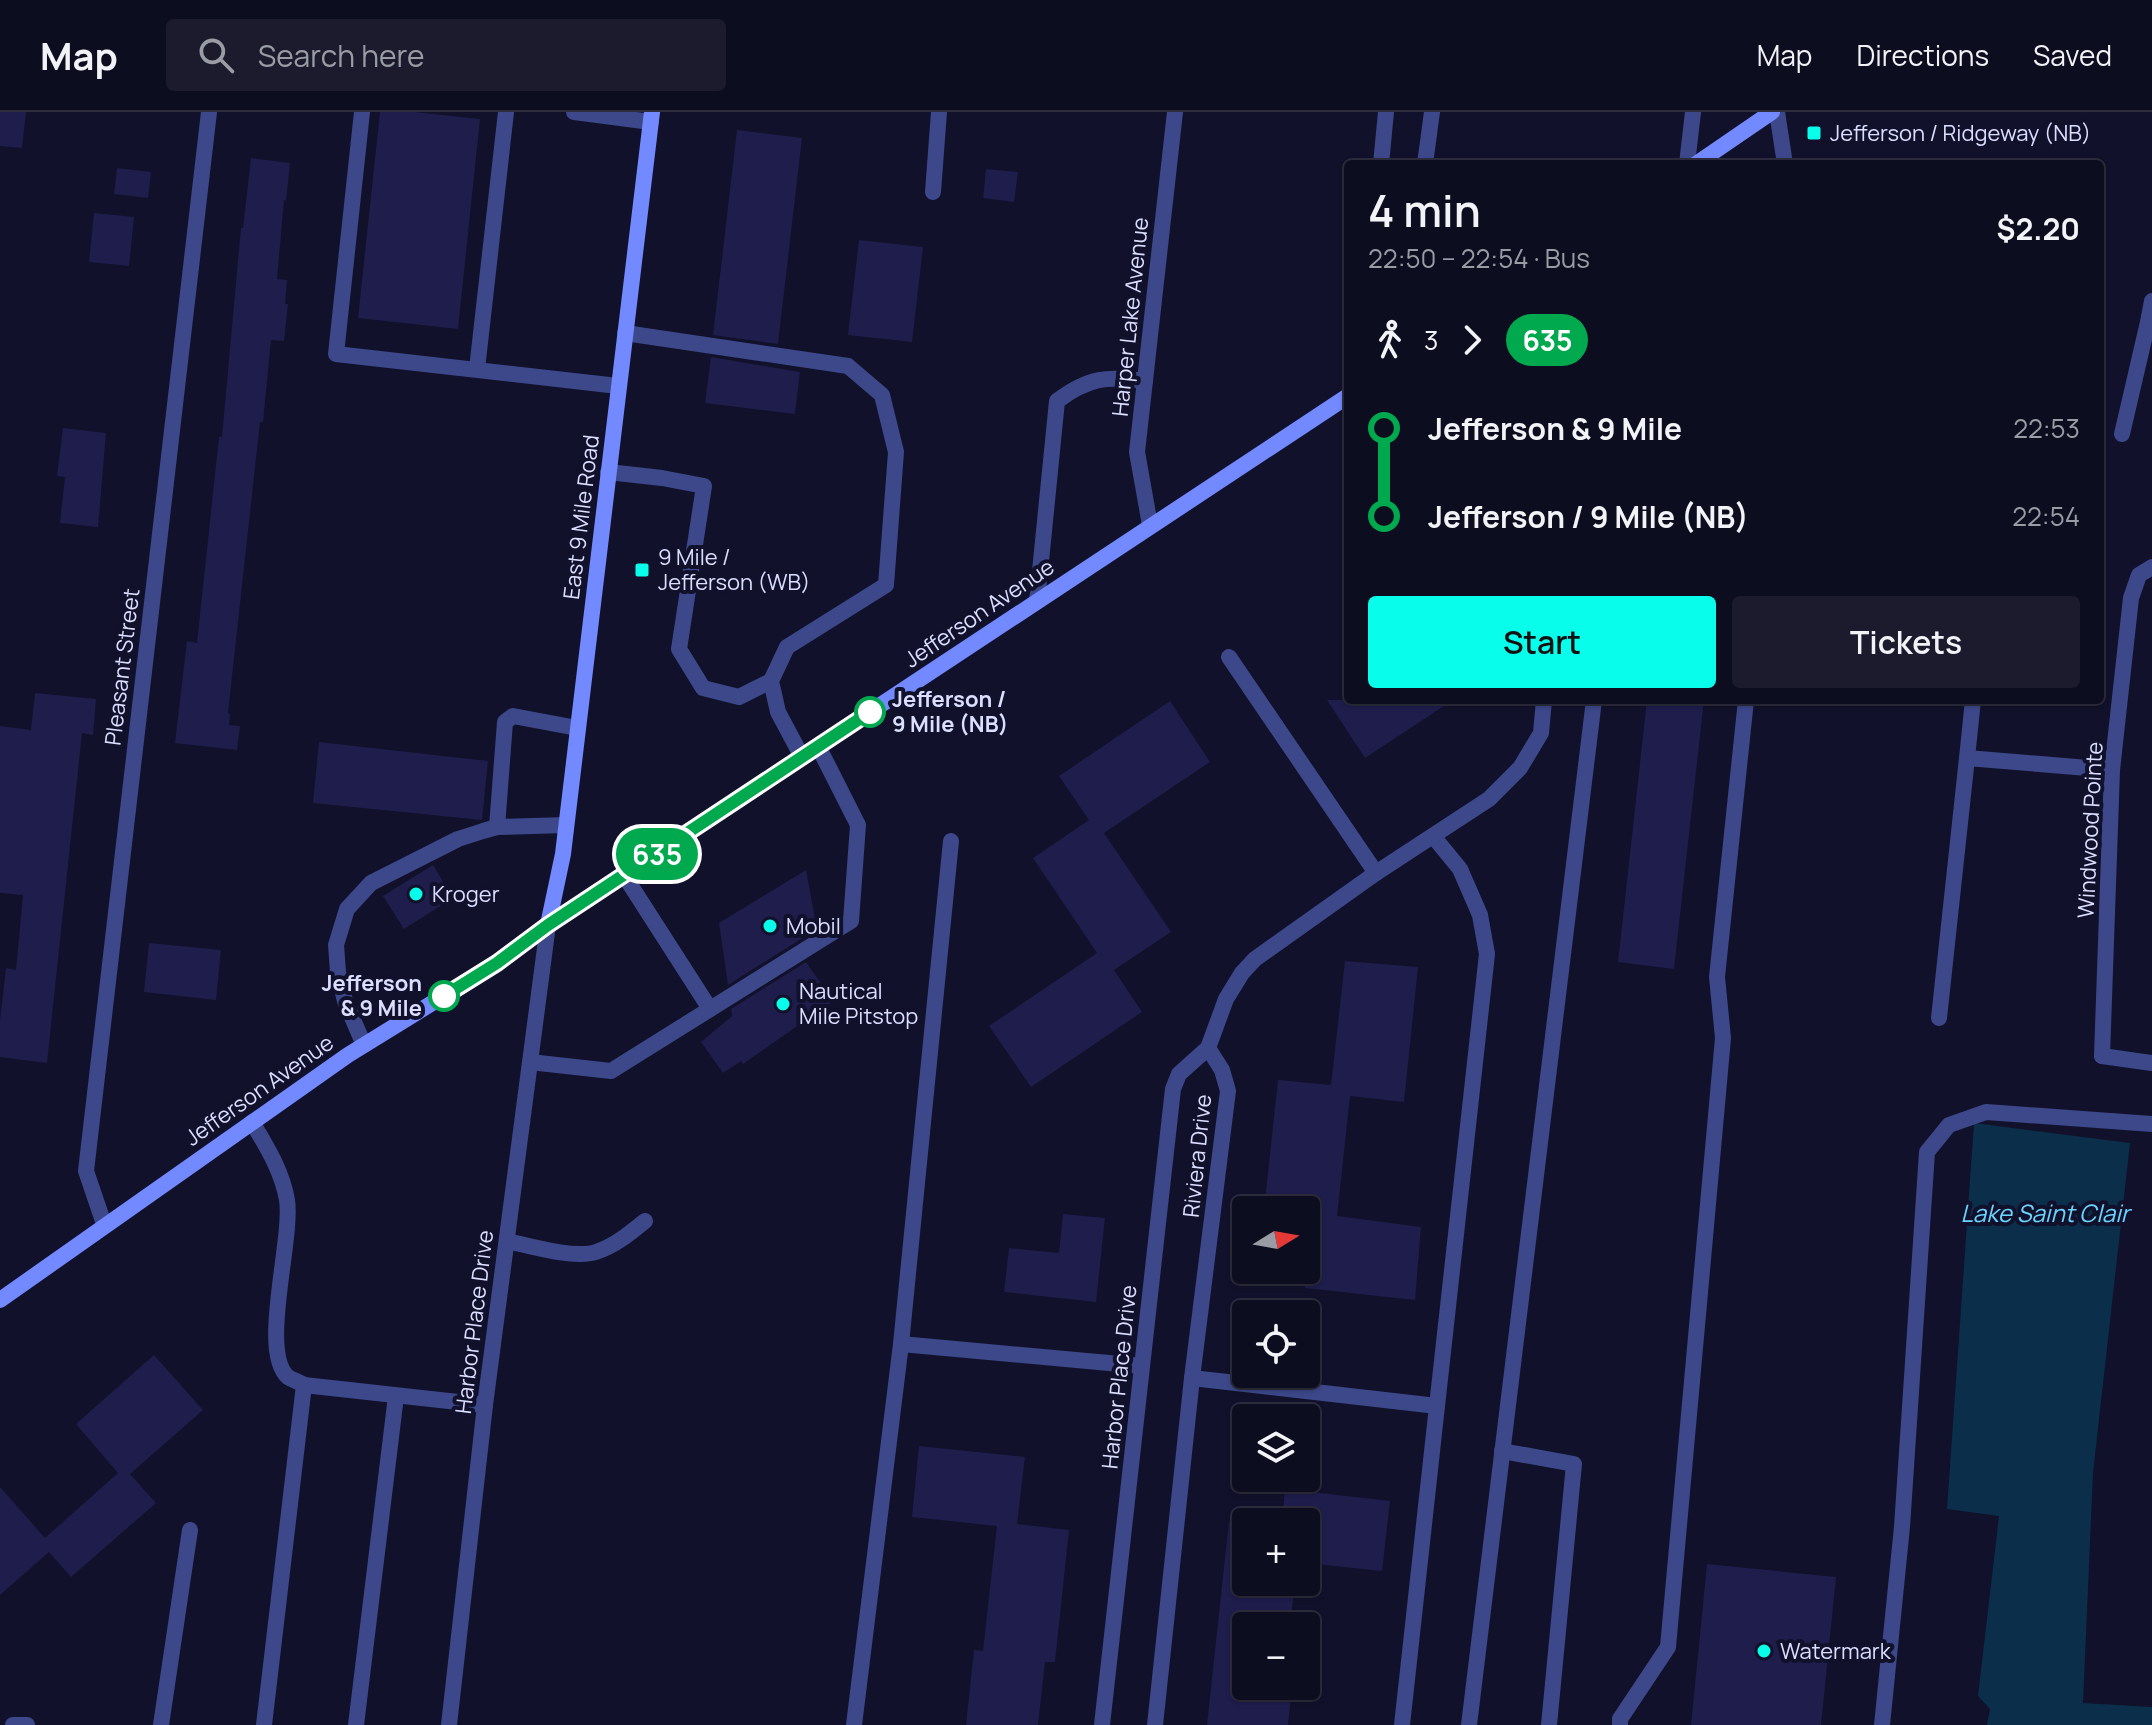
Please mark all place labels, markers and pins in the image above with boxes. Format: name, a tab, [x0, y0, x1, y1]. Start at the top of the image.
place label: Jefferson / Ridgeway (NB)	[1830, 118, 2091, 148]
marker: Jefferson / Ridgeway (NB)	[1805, 124, 1823, 142]
place label: 9 Mile / Jefferson (WB)	[658, 542, 810, 597]
marker: 9 Mile / Jefferson (WB)	[633, 561, 651, 579]
place label: Jefferson / 9 Mile (NB)	[892, 684, 1008, 739]
marker: Jefferson / 9 Mile (NB)	[855, 697, 885, 727]
place label: Kroger	[432, 879, 500, 909]
marker: Kroger	[407, 885, 425, 903]
place label: Mobil	[786, 911, 841, 941]
marker: Mobil	[761, 917, 779, 935]
place label: Jefferson & 9 Mile	[322, 968, 422, 1023]
place label: Nautical Mile Pitstop	[799, 976, 918, 1031]
marker: Jefferson & 9 Mile	[429, 981, 459, 1011]
marker: Nautical Mile Pitstop	[774, 995, 792, 1013]
place label: Watermark	[1780, 1636, 1892, 1666]
marker: Watermark	[1755, 1642, 1773, 1660]

